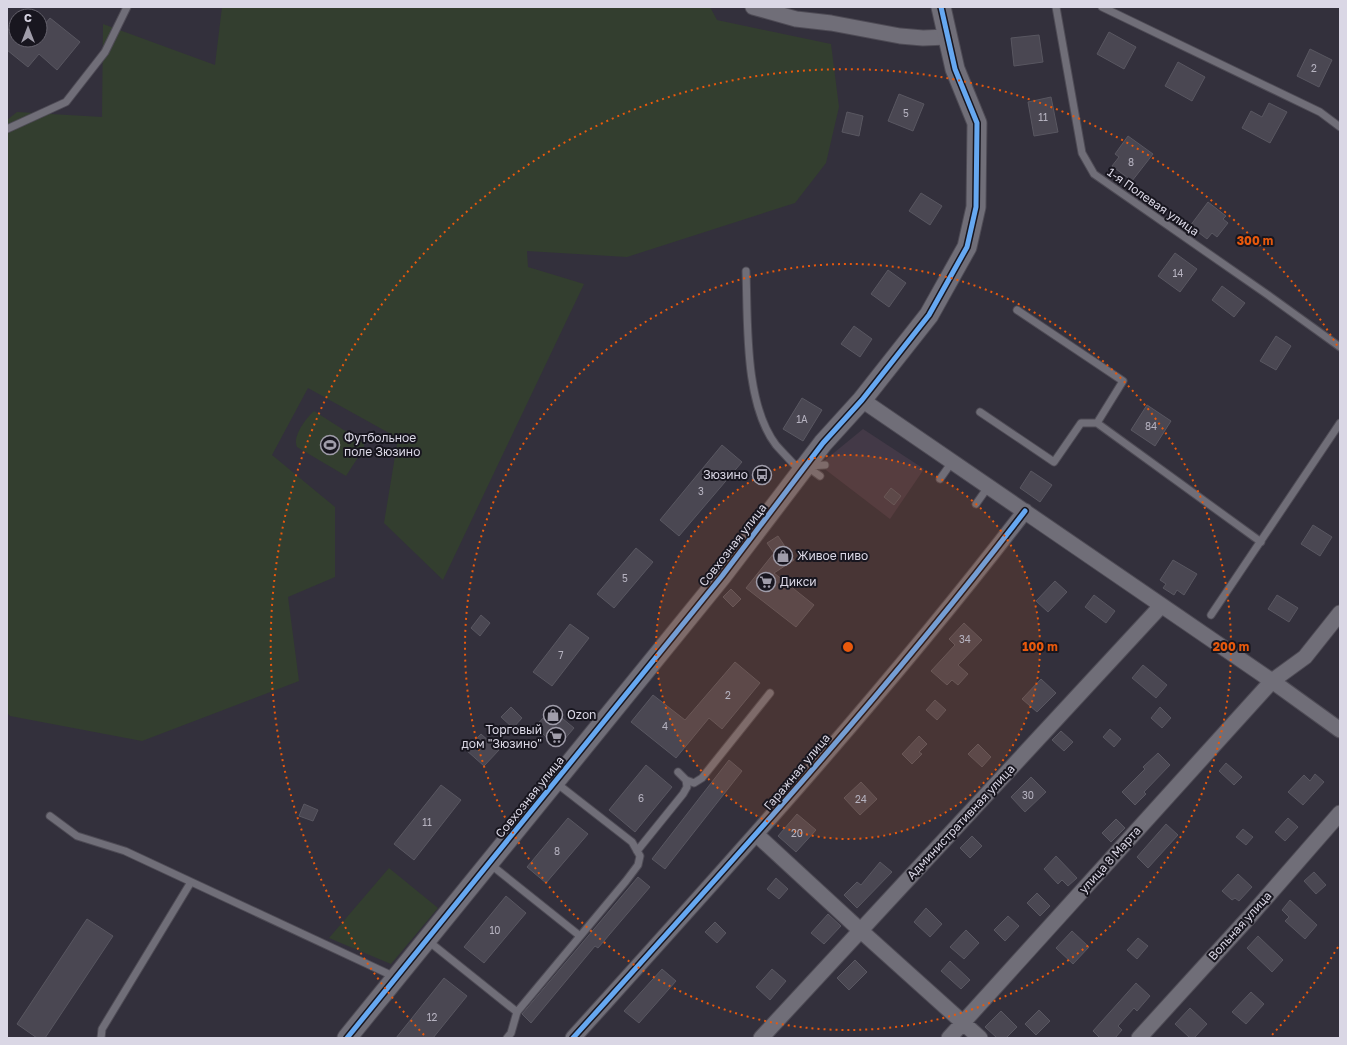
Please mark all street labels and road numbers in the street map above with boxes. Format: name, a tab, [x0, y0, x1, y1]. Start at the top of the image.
street label: 1-я Полевая улица	[1104, 164, 1202, 239]
street label: Совхозная улица	[696, 500, 770, 589]
street label: Гаражная улица	[760, 730, 833, 813]
street label: Совхозная улица	[492, 753, 567, 841]
street label: Административная улица	[903, 761, 1018, 882]
street label: улица 8 Марта	[1076, 823, 1144, 896]
street label: Вольная улица	[1205, 888, 1274, 963]

